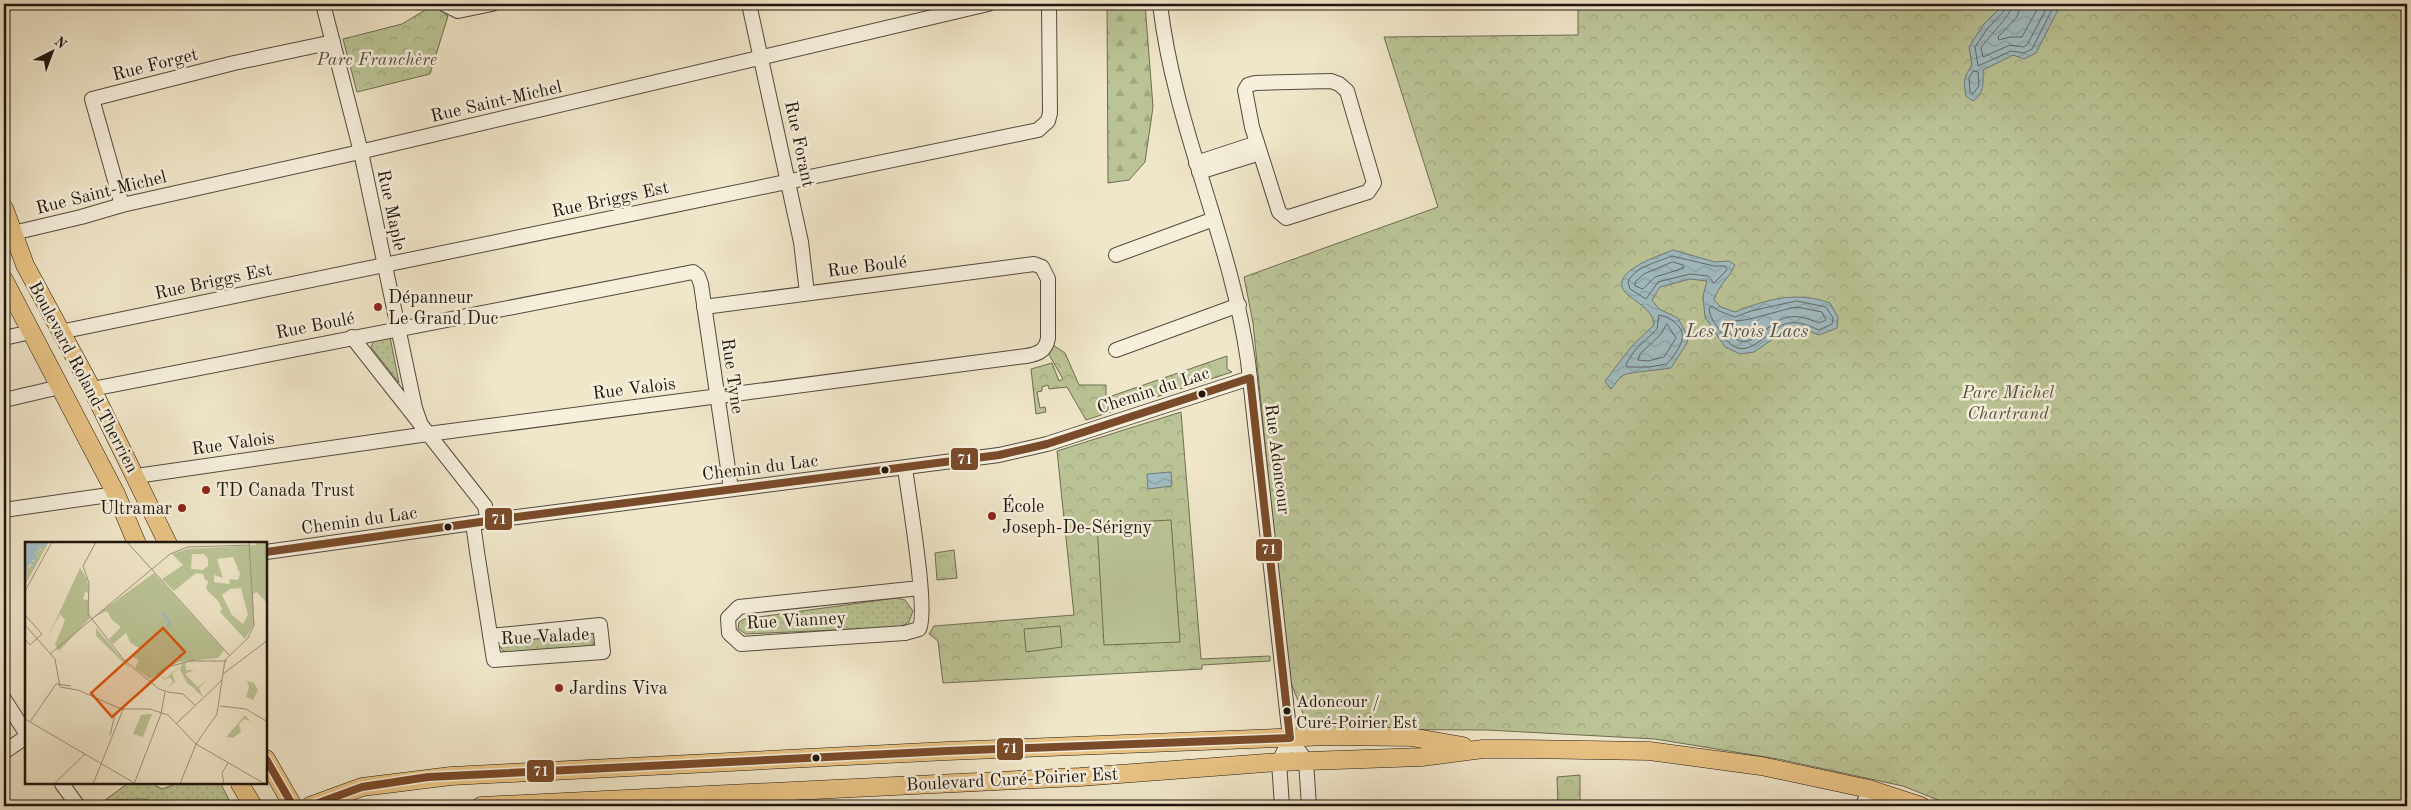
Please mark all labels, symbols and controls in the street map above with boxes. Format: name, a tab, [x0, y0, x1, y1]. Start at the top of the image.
north arrow	[28, 28, 78, 78]
text: N	[51, 34, 69, 52]
street label: Rue Forget	[111, 46, 200, 84]
park label: Parc Franchère	[316, 51, 437, 69]
street label: Rue Saint-Michel	[429, 78, 564, 126]
street label: Rue Forant	[781, 99, 817, 189]
street label: Rue Saint-Michel	[34, 168, 169, 218]
street label: Rue Maple	[374, 168, 408, 252]
street label: Rue Briggs Est	[550, 179, 670, 221]
street label: Rue Boulé	[826, 253, 908, 281]
street label: Rue Briggs Est	[153, 261, 273, 303]
street label: Boulevard Roland-Therrien	[25, 279, 141, 476]
place label: Dépanneur Le Grand Duc	[388, 289, 498, 328]
marker: Dépanneur Le Grand Duc	[372, 301, 384, 313]
street label: Rue Boulé	[274, 310, 356, 342]
water label: Les Trois Lacs	[1685, 323, 1808, 342]
street label: Rue Tyne	[718, 337, 746, 415]
street label: Chemin du Lac	[1095, 364, 1212, 418]
street label: Rue Valois	[592, 375, 677, 403]
park label: Parc Michel Chartrand	[1961, 384, 2055, 423]
unlabelled marker	[1197, 389, 1207, 399]
street label: Rue Adoncour	[1261, 403, 1293, 516]
street label: Rue Valois	[190, 429, 276, 459]
line badge: 71	[950, 447, 979, 471]
street label: Chemin du Lac	[701, 452, 819, 484]
text: 71	[957, 453, 973, 467]
unlabelled marker	[880, 465, 890, 475]
place label: TD Canada Trust	[216, 482, 355, 500]
marker: TD Canada Trust	[200, 484, 212, 496]
place label: École Joseph-De-Sérigny	[1002, 494, 1153, 537]
place label: Ultramar	[100, 500, 173, 518]
marker: Ultramar	[176, 502, 188, 514]
street label: Chemin du Lac	[300, 504, 418, 538]
line badge: 71	[484, 507, 513, 531]
marker: École Joseph-De-Sérigny	[986, 510, 998, 522]
text: 71	[491, 513, 507, 527]
unlabelled marker	[443, 522, 453, 532]
line badge: 71	[1255, 538, 1283, 562]
inset map	[25, 542, 268, 785]
text: 71	[1261, 543, 1277, 557]
street label: Rue Vianney	[746, 609, 847, 633]
street label: Rue Valade	[500, 626, 590, 648]
place label: Jardins Viva	[569, 680, 668, 698]
marker: Jardins Viva	[553, 682, 565, 694]
place label: Adoncour / Curé-Poirier Est	[1296, 694, 1417, 732]
marker: Adoncour / Curé-Poirier Est	[1282, 706, 1292, 716]
line badge: 71	[996, 737, 1024, 761]
text: 71	[1002, 742, 1018, 756]
unlabelled marker	[811, 753, 821, 763]
line badge: 71	[526, 759, 555, 783]
text: 71	[533, 765, 549, 779]
street label: Boulevard Curé-Poirier Est	[906, 765, 1119, 795]

